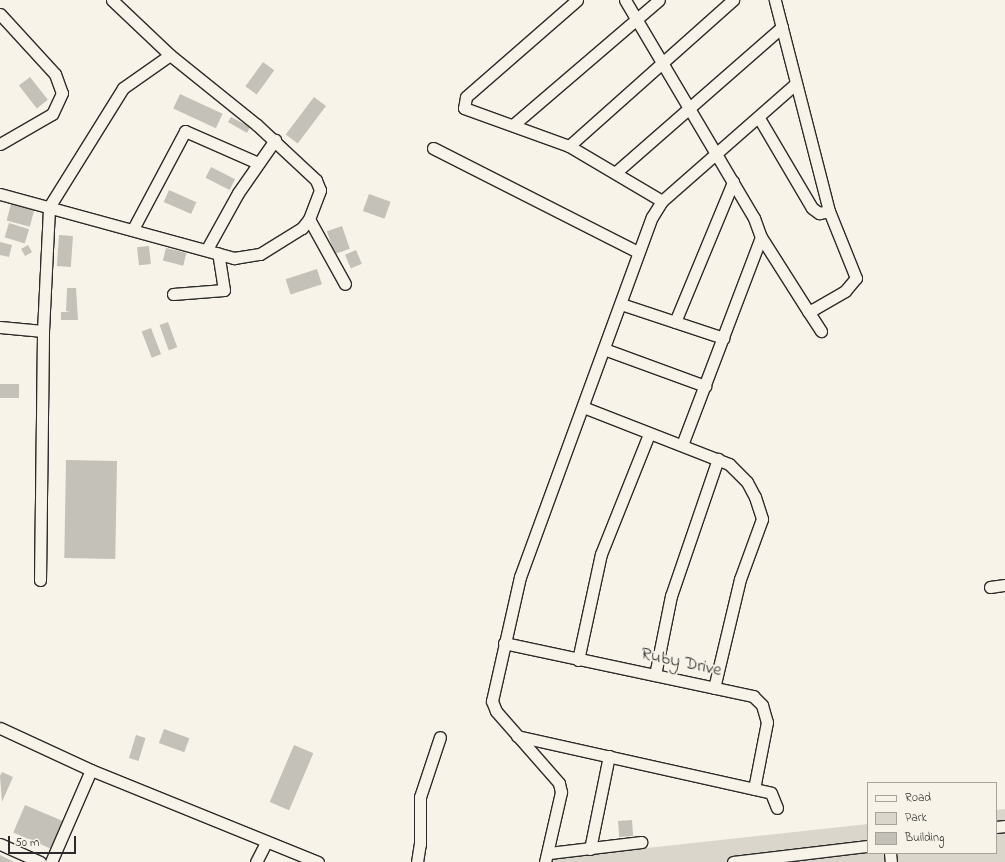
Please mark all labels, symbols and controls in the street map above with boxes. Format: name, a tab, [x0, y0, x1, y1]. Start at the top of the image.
street label: Ruby Drive	[639, 644, 723, 682]
legend	[867, 782, 997, 854]
text: Road	[905, 789, 931, 807]
text: Park	[905, 809, 927, 827]
scale bar	[10, 828, 78, 854]
text: Building	[905, 829, 944, 847]
text: 50 m	[15, 834, 39, 852]

